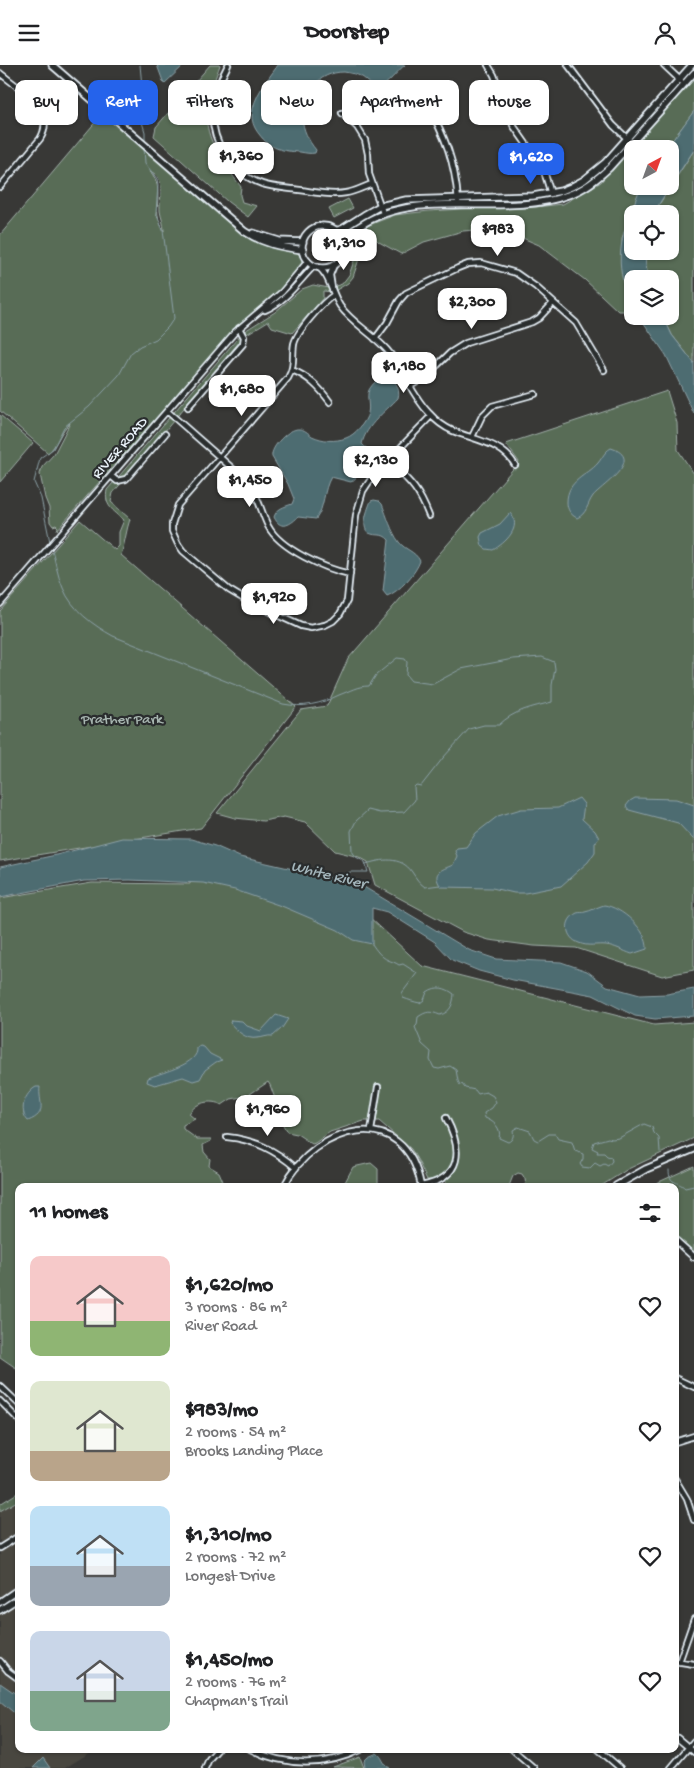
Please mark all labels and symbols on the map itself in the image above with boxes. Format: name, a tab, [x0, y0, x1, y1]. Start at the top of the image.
north arrow	[624, 140, 679, 195]
pin: $1,360	[200, 141, 282, 184]
pin: $1,620	[490, 143, 572, 185]
pin: $983	[468, 215, 528, 257]
pin: $1,310	[303, 229, 385, 271]
pin: $2,300	[431, 287, 513, 330]
pin: $1,180	[363, 351, 445, 394]
pin: $1,680	[201, 375, 283, 417]
street label: RIVER ROAD	[89, 414, 152, 483]
pin: $2,130	[335, 445, 417, 488]
pin: $1,450	[209, 465, 291, 508]
pin: $1,920	[233, 583, 315, 625]
park label: Prather Park	[80, 711, 164, 729]
water label: White River	[288, 858, 371, 896]
pin: $1,960	[227, 1095, 309, 1137]

